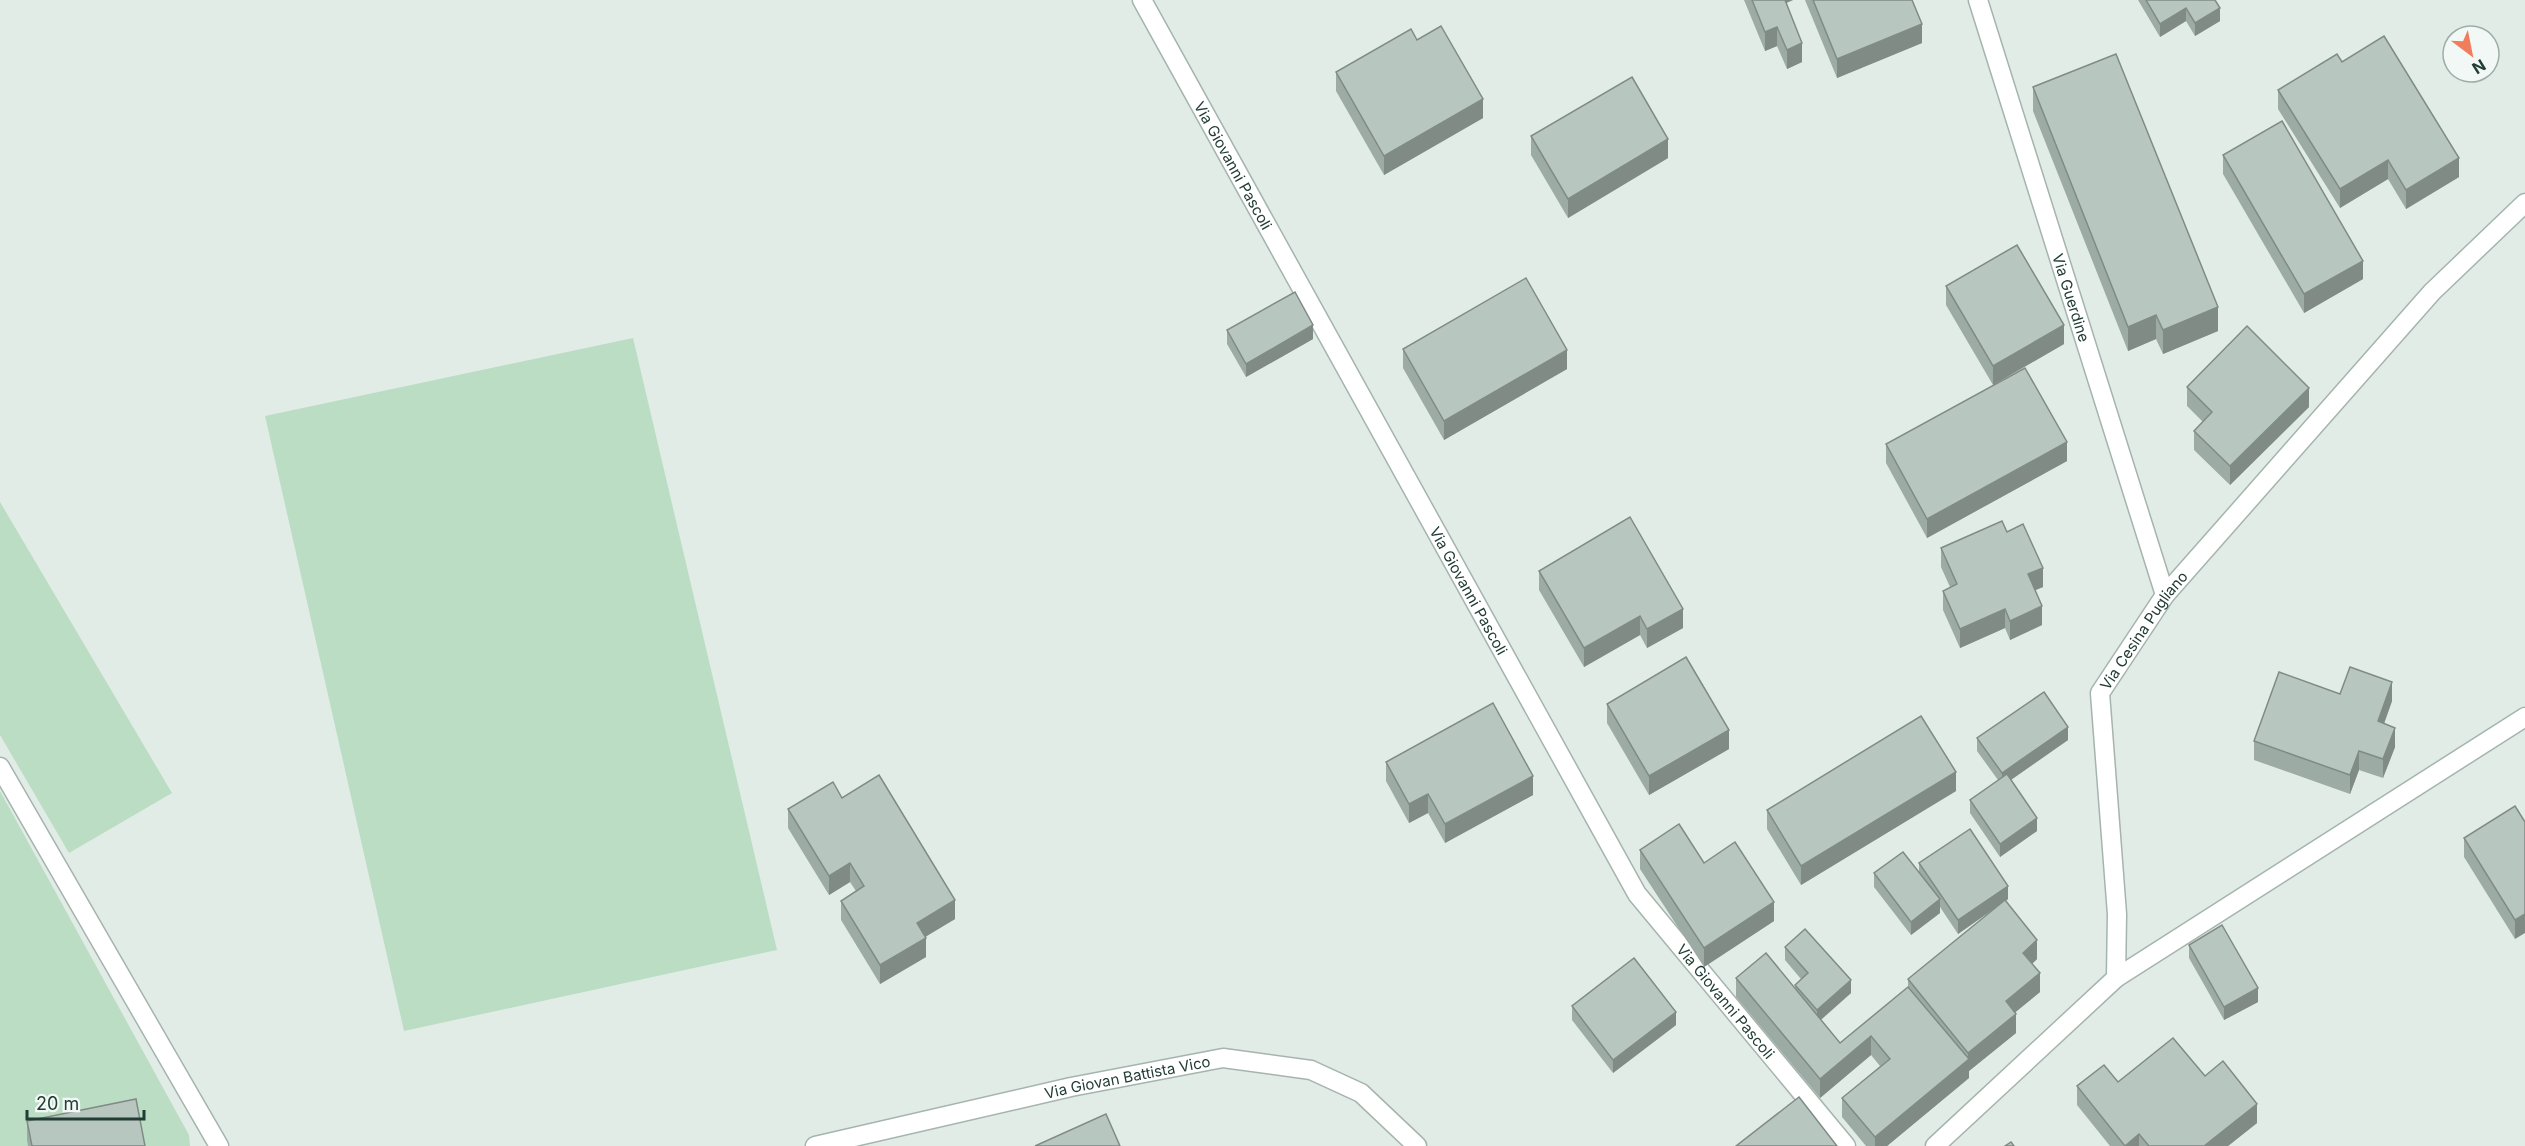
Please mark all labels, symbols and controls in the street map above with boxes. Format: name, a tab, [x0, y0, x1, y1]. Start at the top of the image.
north arrow	[2441, 24, 2501, 84]
text: N	[2468, 55, 2489, 78]
street label: Via Giovanni Pascoli	[1191, 98, 1277, 233]
street label: Via Guerdine	[2049, 251, 2094, 344]
street label: Via Giovanni Pascoli	[1426, 523, 1512, 658]
street label: Via Cesina Pugliano	[2095, 567, 2191, 693]
street label: Via Giovanni Pascoli	[1673, 940, 1779, 1062]
street label: Via Giovan Battista Vico	[1043, 1051, 1212, 1102]
scale bar	[27, 1083, 144, 1121]
text: 20 m	[36, 1093, 79, 1114]

